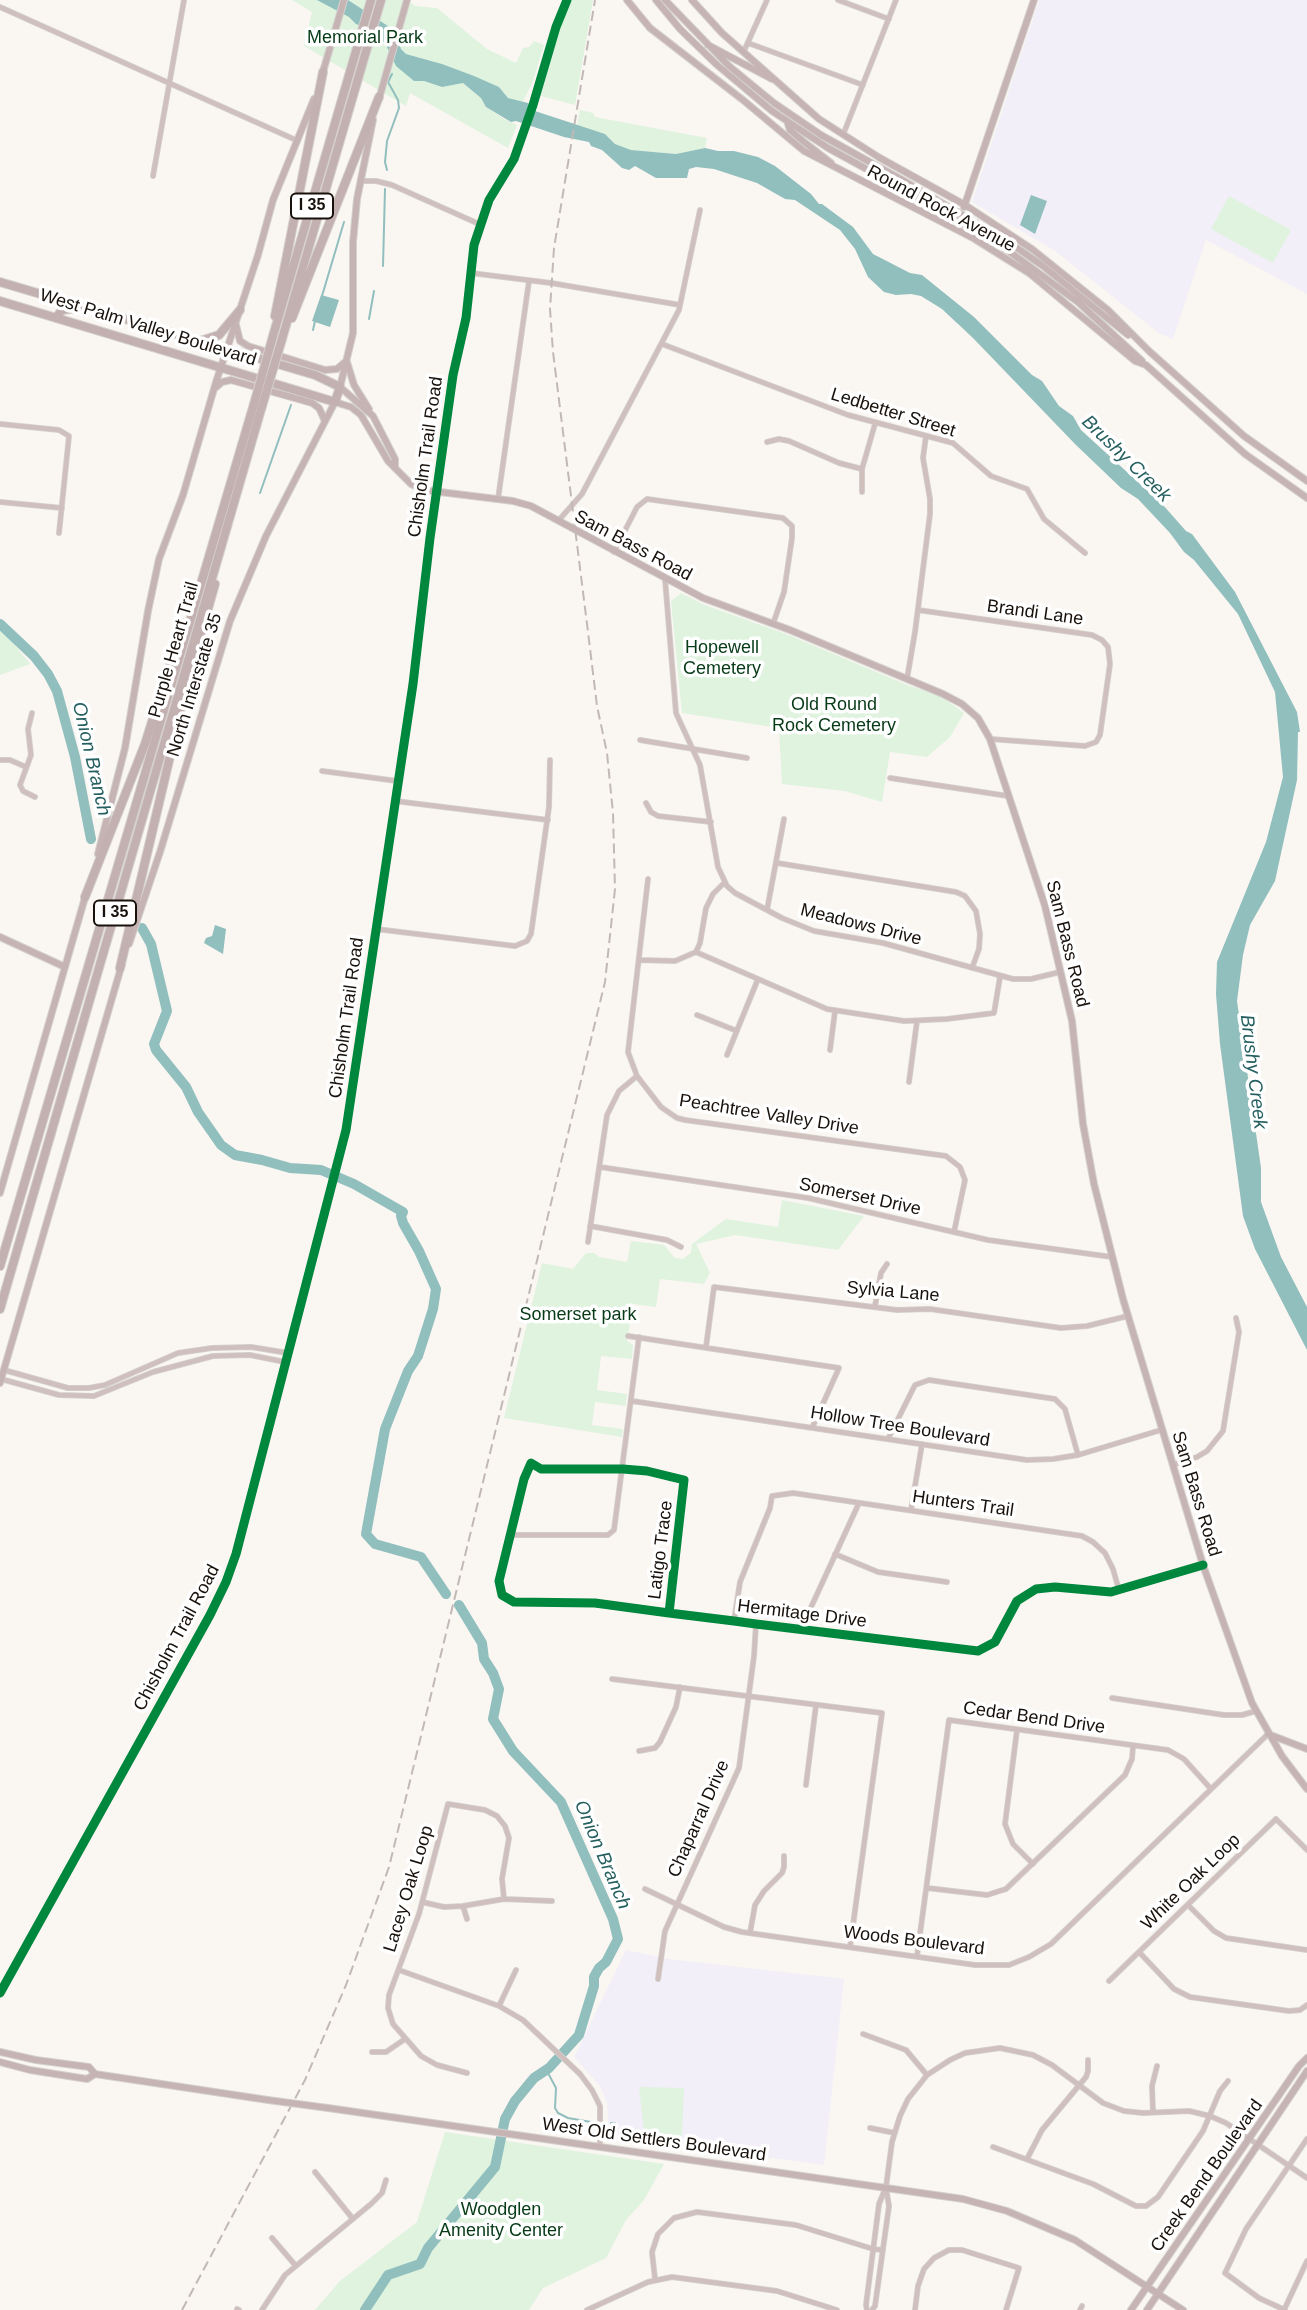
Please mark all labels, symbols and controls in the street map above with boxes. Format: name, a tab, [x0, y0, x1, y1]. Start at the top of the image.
park label: Memorial Park	[307, 27, 423, 49]
street label: Round Rock Avenue	[863, 161, 1019, 257]
road number: I 35	[291, 194, 333, 218]
street label: West Palm Valley Boulevard	[37, 285, 259, 371]
street label: Chisholm Trail Road	[404, 375, 448, 539]
street label: Ledbetter Street	[828, 384, 958, 442]
water label: Brushy Creek	[1077, 411, 1175, 507]
street label: Sam Bass Road	[571, 506, 695, 586]
street label: Purple Heart Trail	[144, 580, 204, 720]
street label: Brandi Lane	[985, 596, 1085, 630]
street label: North Interstate 35	[163, 611, 227, 759]
park label: Hopewell Cemetery	[683, 637, 761, 680]
park label: Old Round Rock Cemetery	[772, 694, 896, 736]
water label: Onion Branch	[67, 700, 115, 818]
street label: Sam Bass Road	[1041, 878, 1093, 1010]
road number: I 35	[94, 900, 136, 925]
street label: Meadows Drive	[798, 900, 924, 950]
street label: Chisholm Trail Road	[325, 936, 369, 1100]
water label: Brushy Creek	[1235, 1013, 1271, 1131]
street label: Peachtree Valley Drive	[678, 1090, 860, 1140]
street label: Somerset Drive	[797, 1174, 923, 1220]
street label: Sylvia Lane	[846, 1277, 940, 1307]
park label: Somerset park	[519, 1304, 637, 1326]
street label: Hollow Tree Boulevard	[809, 1402, 991, 1452]
street label: Sam Bass Road	[1167, 1429, 1225, 1559]
street label: Hunters Trail	[911, 1486, 1015, 1522]
street label: Latigo Trace	[644, 1499, 678, 1601]
street label: Chisholm Trail Road	[129, 1561, 225, 1715]
street label: Hermitage Drive	[736, 1595, 868, 1633]
street label: Cedar Bend Drive	[962, 1697, 1106, 1739]
street label: Chaparral Drive	[664, 1757, 734, 1881]
water label: Onion Branch	[569, 1797, 635, 1913]
street label: Lacey Oak Loop	[380, 1823, 438, 1955]
street label: White Oak Loop	[1137, 1829, 1245, 1935]
street label: Woods Boulevard	[842, 1922, 986, 1960]
street label: Creek Bend Boulevard	[1146, 2096, 1268, 2256]
street label: West Old Settlers Boulevard	[541, 2114, 767, 2166]
park label: Woodglen Amenity Center	[439, 2199, 563, 2242]

